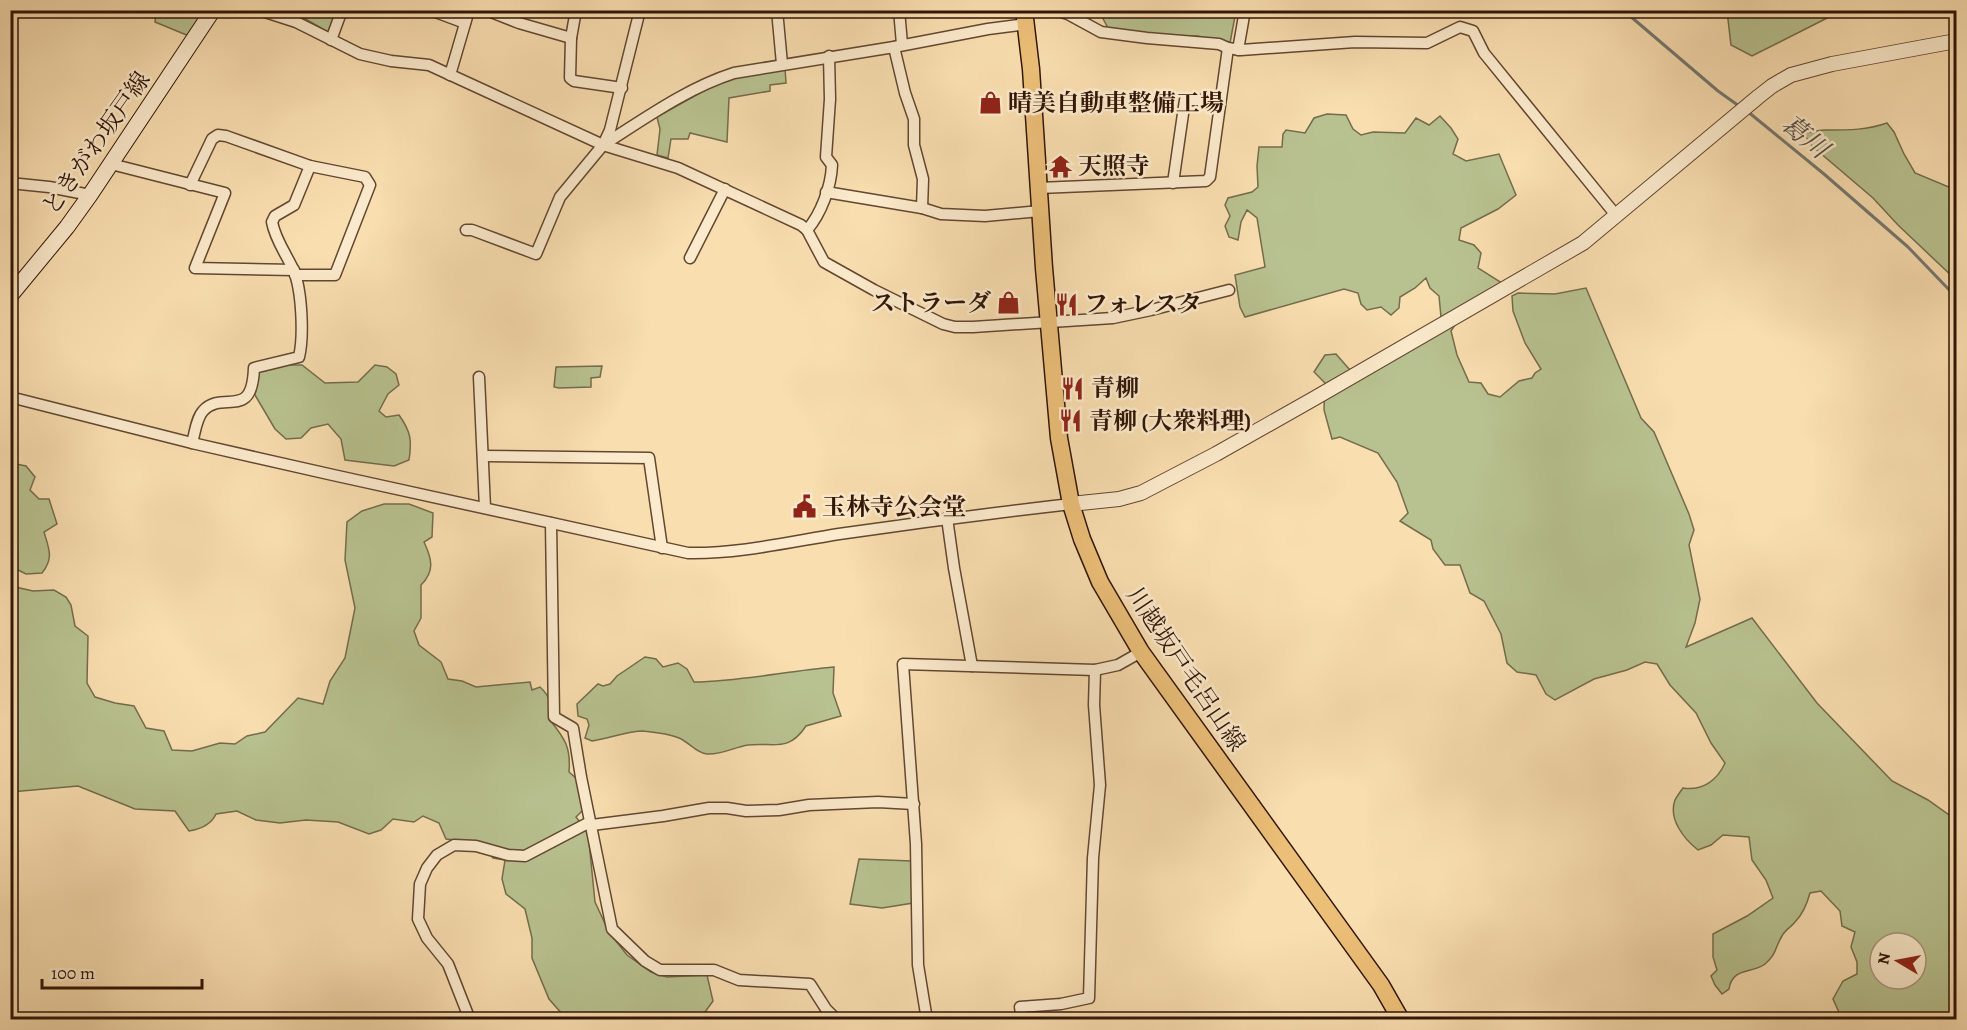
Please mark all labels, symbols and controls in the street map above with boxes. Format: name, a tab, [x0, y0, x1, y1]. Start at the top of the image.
street label: ときがわ坂戸線	[35, 65, 157, 221]
place label: 晴美自動車整備工場	[1008, 87, 1224, 119]
shop icon: 晴美自動車整備工場	[977, 90, 1003, 116]
water label: 葛川	[1773, 106, 1838, 168]
place label: 天照寺	[1078, 150, 1150, 182]
temple icon: 天照寺	[1047, 153, 1073, 179]
place label: ストラーダ	[871, 287, 991, 319]
place label: フォレスタ	[1084, 288, 1202, 320]
shop icon: ストラーダ	[996, 290, 1022, 316]
restaurant icon: フォレスタ	[1053, 291, 1079, 317]
place label: 青柳	[1091, 372, 1139, 404]
restaurant icon: 青柳	[1060, 375, 1086, 401]
place label: 青柳 (大衆料理)	[1089, 405, 1251, 437]
restaurant icon: 青柳 (大衆料理)	[1058, 408, 1084, 434]
place label: 玉林寺公会堂	[822, 491, 966, 523]
public building icon: 玉林寺公会堂	[791, 494, 817, 520]
street label: 川越坂戸毛呂山線	[1119, 580, 1253, 758]
north arrow	[1868, 931, 1928, 991]
text: N	[1872, 951, 1896, 966]
scale bar	[42, 952, 202, 990]
text: 100 m	[51, 961, 95, 985]

